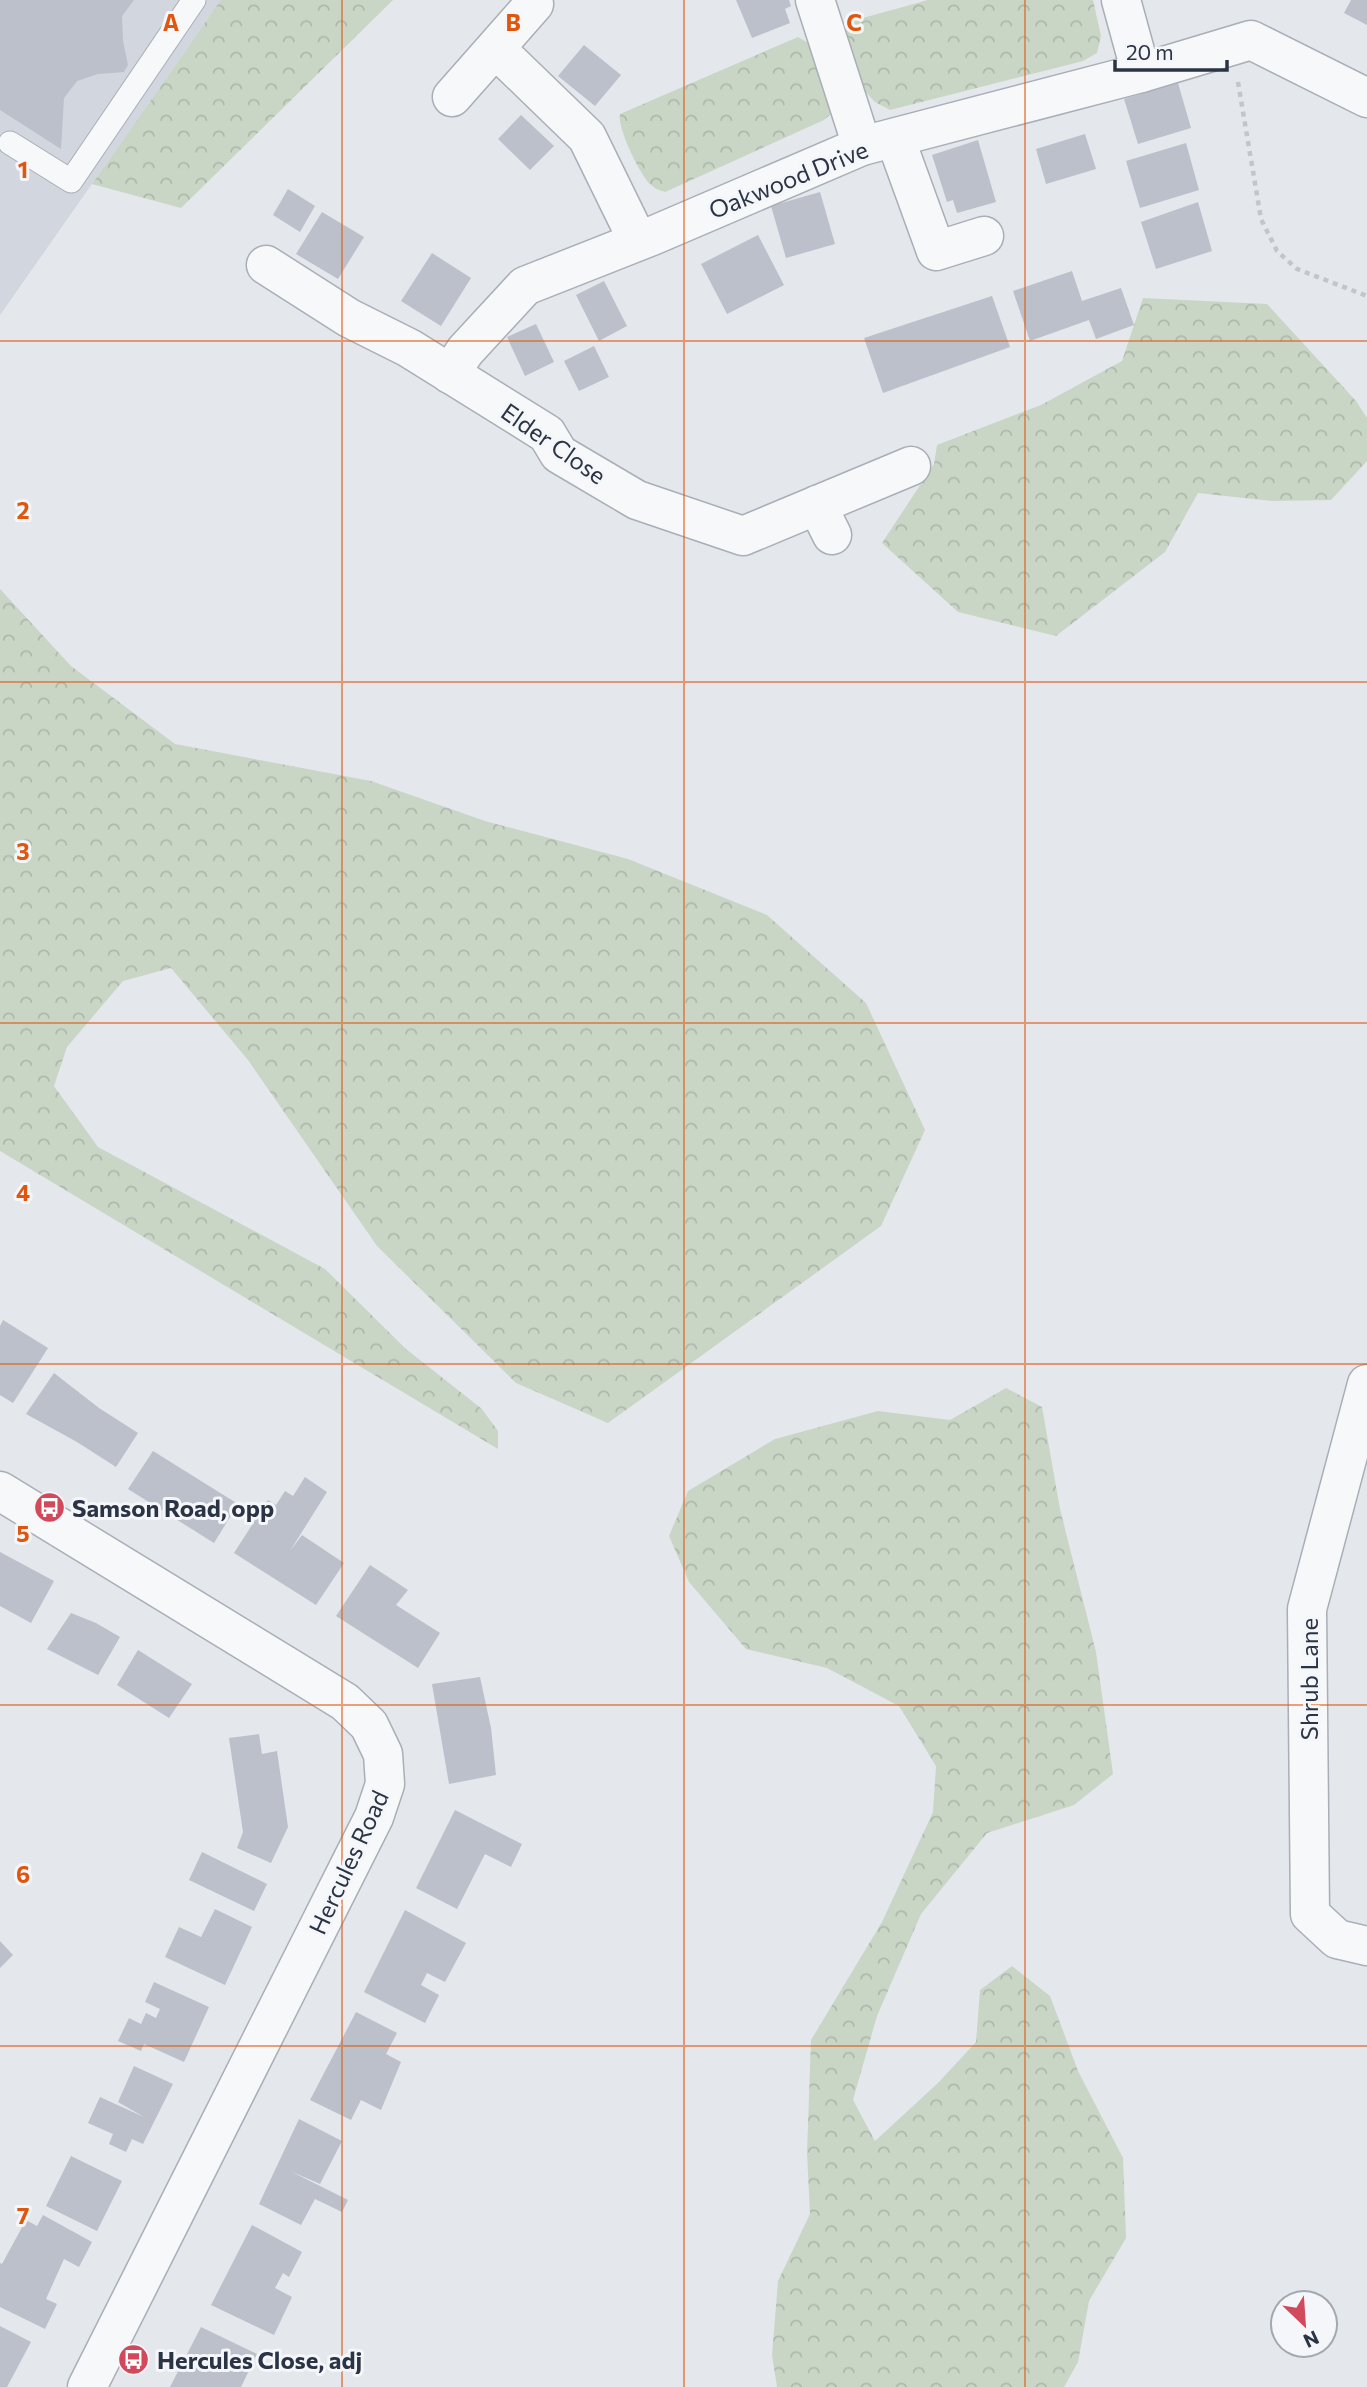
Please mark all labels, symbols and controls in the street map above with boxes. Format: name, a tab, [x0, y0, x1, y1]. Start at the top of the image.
text: A	[163, 8, 180, 36]
text: B	[505, 8, 521, 36]
text: C	[846, 8, 862, 36]
scale bar	[1115, 28, 1227, 72]
text: 20 m	[1126, 39, 1174, 64]
street label: Oakwood Drive	[704, 134, 872, 224]
text: 1	[18, 155, 28, 183]
street label: Elder Close	[496, 396, 612, 490]
text: 2	[16, 496, 30, 524]
text: 3	[16, 837, 30, 865]
text: 4	[16, 1178, 30, 1206]
bus stop icon: Samson Road, opp	[32, 1490, 66, 1524]
place label: Samson Road, opp	[72, 1493, 274, 1522]
text: 5	[16, 1519, 30, 1547]
street label: Shrub Lane	[1294, 1618, 1323, 1740]
street label: Hercules Road	[302, 1785, 394, 1939]
text: 6	[16, 1860, 30, 1888]
text: 7	[17, 2201, 29, 2229]
north arrow	[1269, 2289, 1339, 2359]
text: N	[1300, 2326, 1323, 2353]
bus stop icon: Hercules Close, adj	[117, 2342, 151, 2376]
place label: Hercules Close, adj	[157, 2345, 362, 2374]

